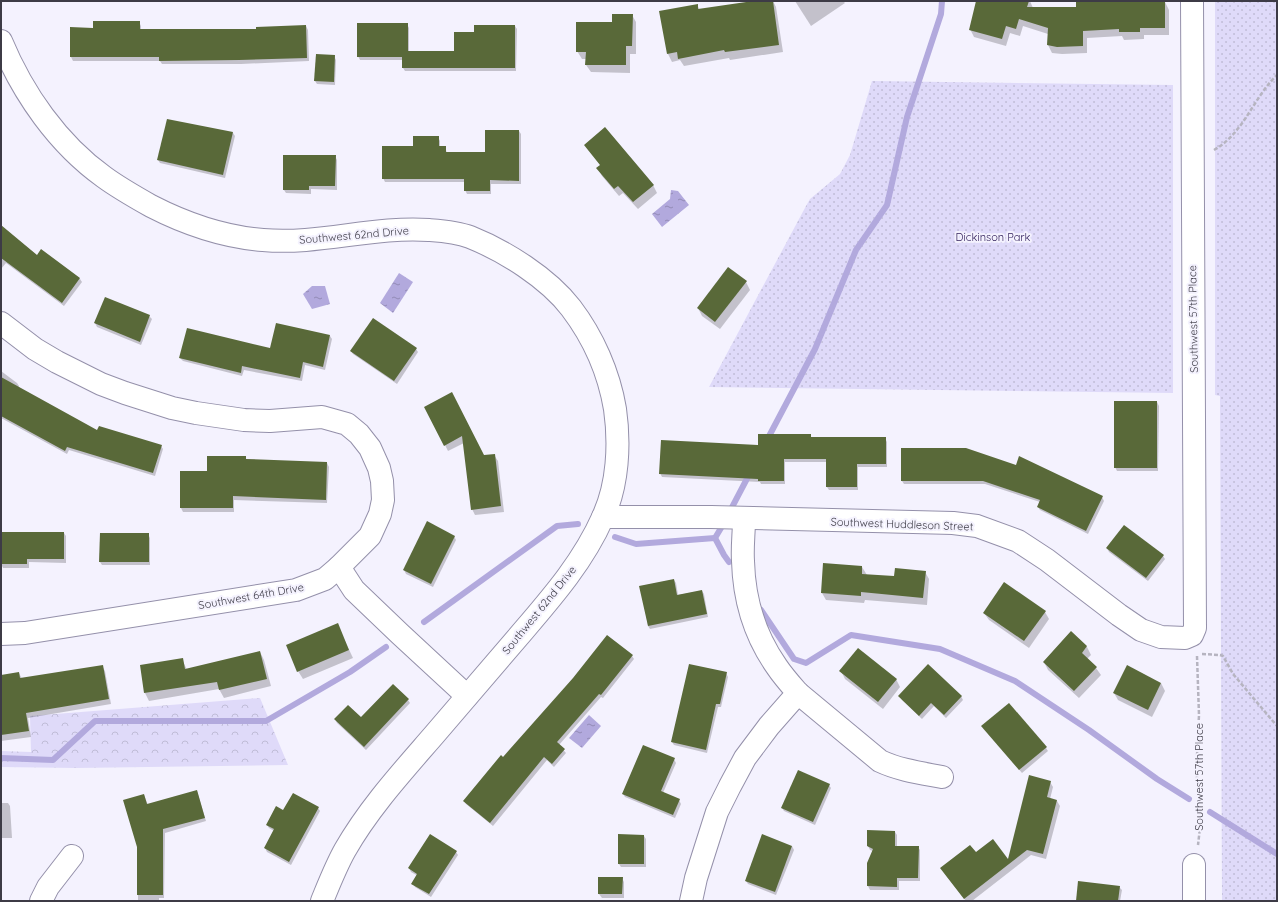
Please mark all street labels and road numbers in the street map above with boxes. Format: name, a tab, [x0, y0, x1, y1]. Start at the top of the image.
street label: Southwest 62nd Drive	[299, 223, 409, 247]
street label: Southwest 57th Place	[1185, 265, 1201, 373]
street label: Southwest Huddleson Street	[830, 515, 974, 533]
street label: Southwest 62nd Drive	[499, 563, 579, 657]
street label: Southwest 64th Drive	[197, 580, 305, 612]
street label: Southwest 57th Place	[1192, 723, 1206, 831]

